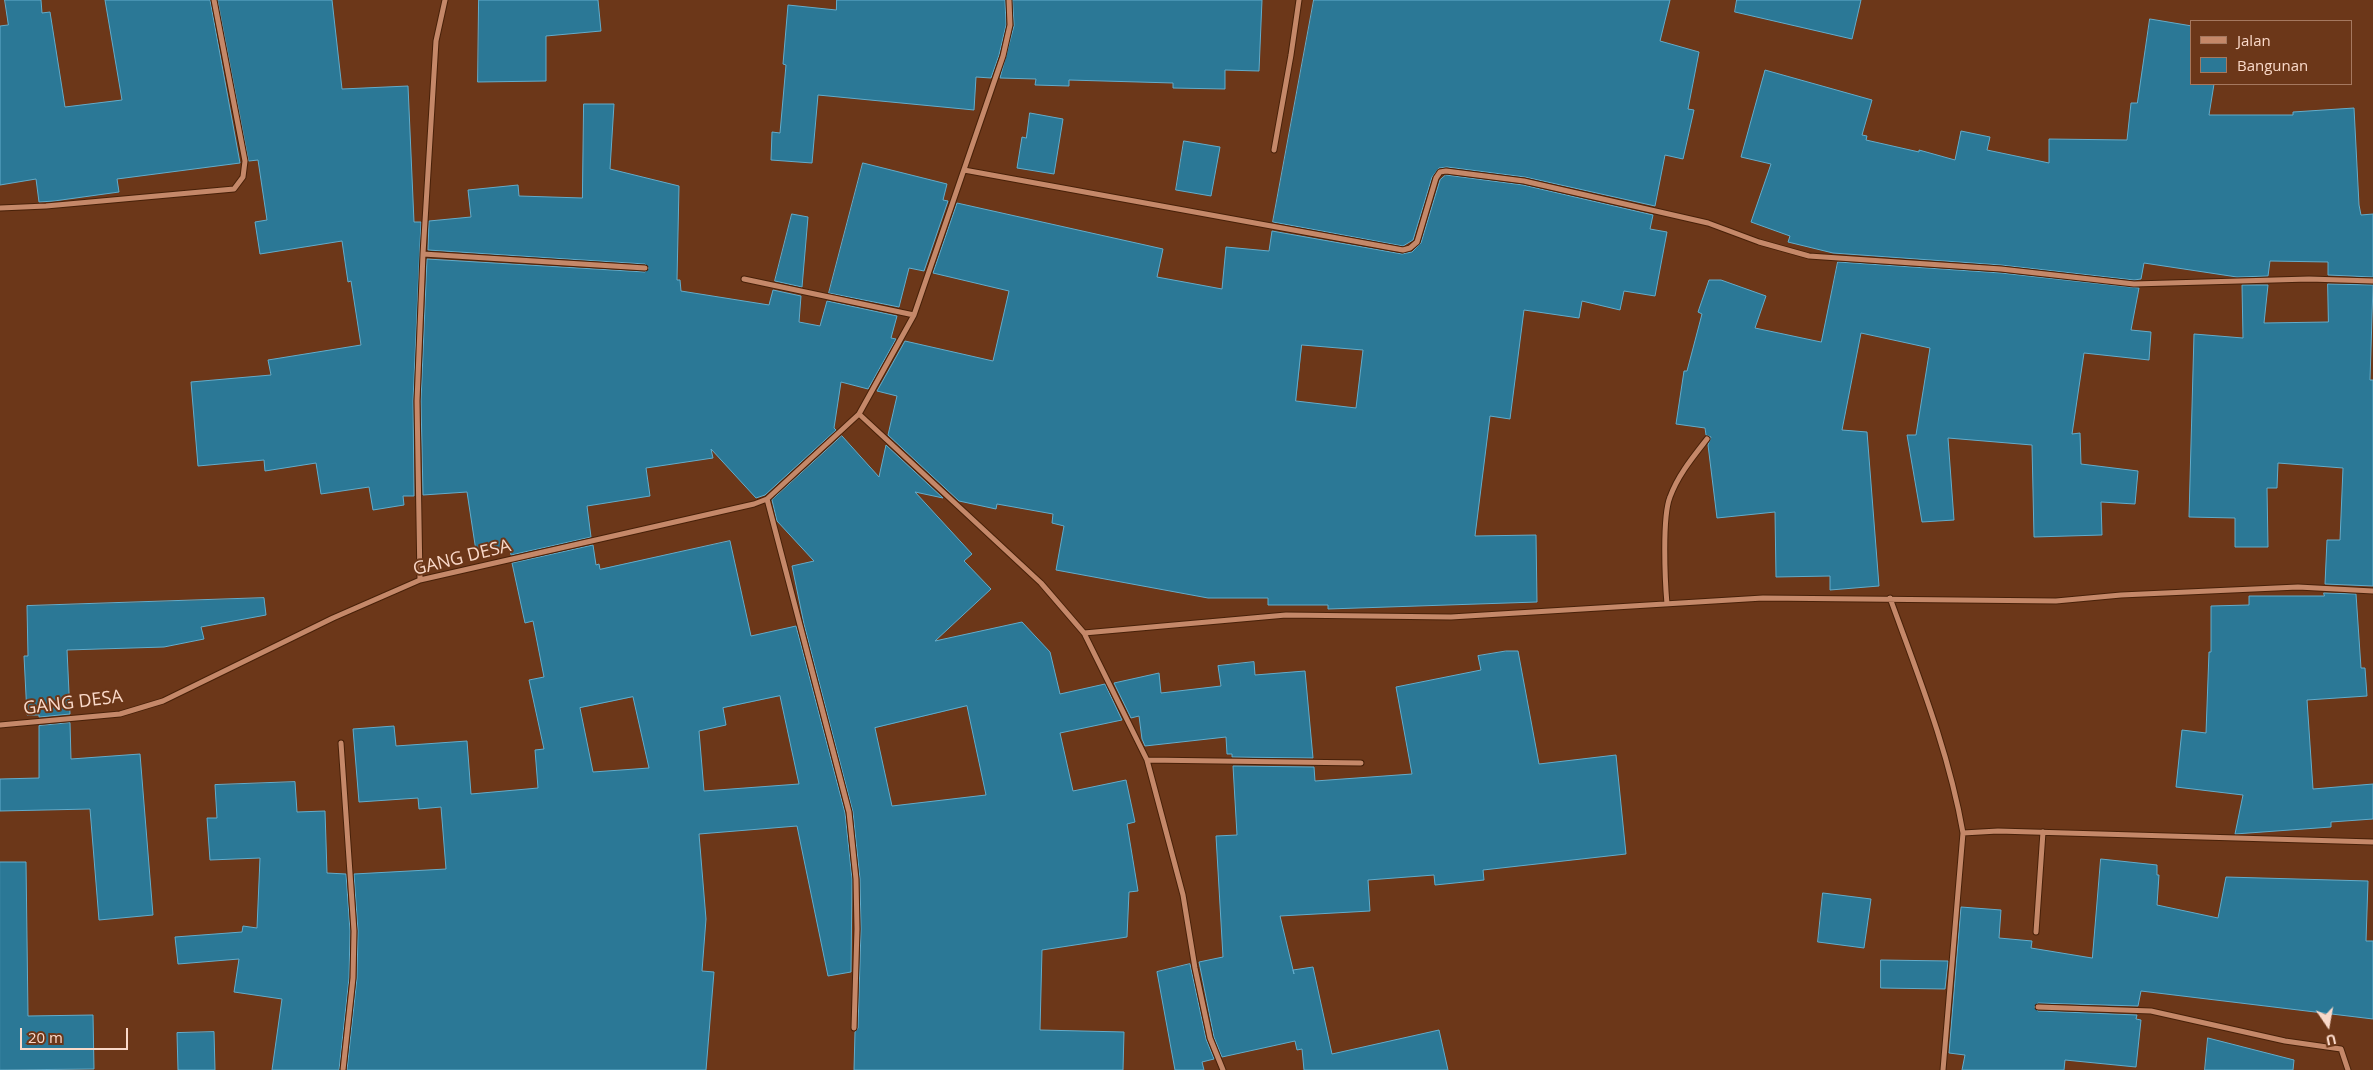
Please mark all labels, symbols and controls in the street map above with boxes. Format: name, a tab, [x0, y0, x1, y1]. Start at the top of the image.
legend	[2190, 20, 2353, 85]
text: Jalan	[2237, 30, 2271, 50]
text: Bangunan	[2237, 55, 2308, 75]
street label: GANG DESA	[411, 535, 513, 581]
street label: GANG DESA	[22, 686, 124, 720]
north arrow	[2303, 1000, 2353, 1050]
scale bar	[22, 1018, 130, 1050]
text: 20 m	[28, 1027, 63, 1047]
text: U	[2324, 1030, 2338, 1051]

